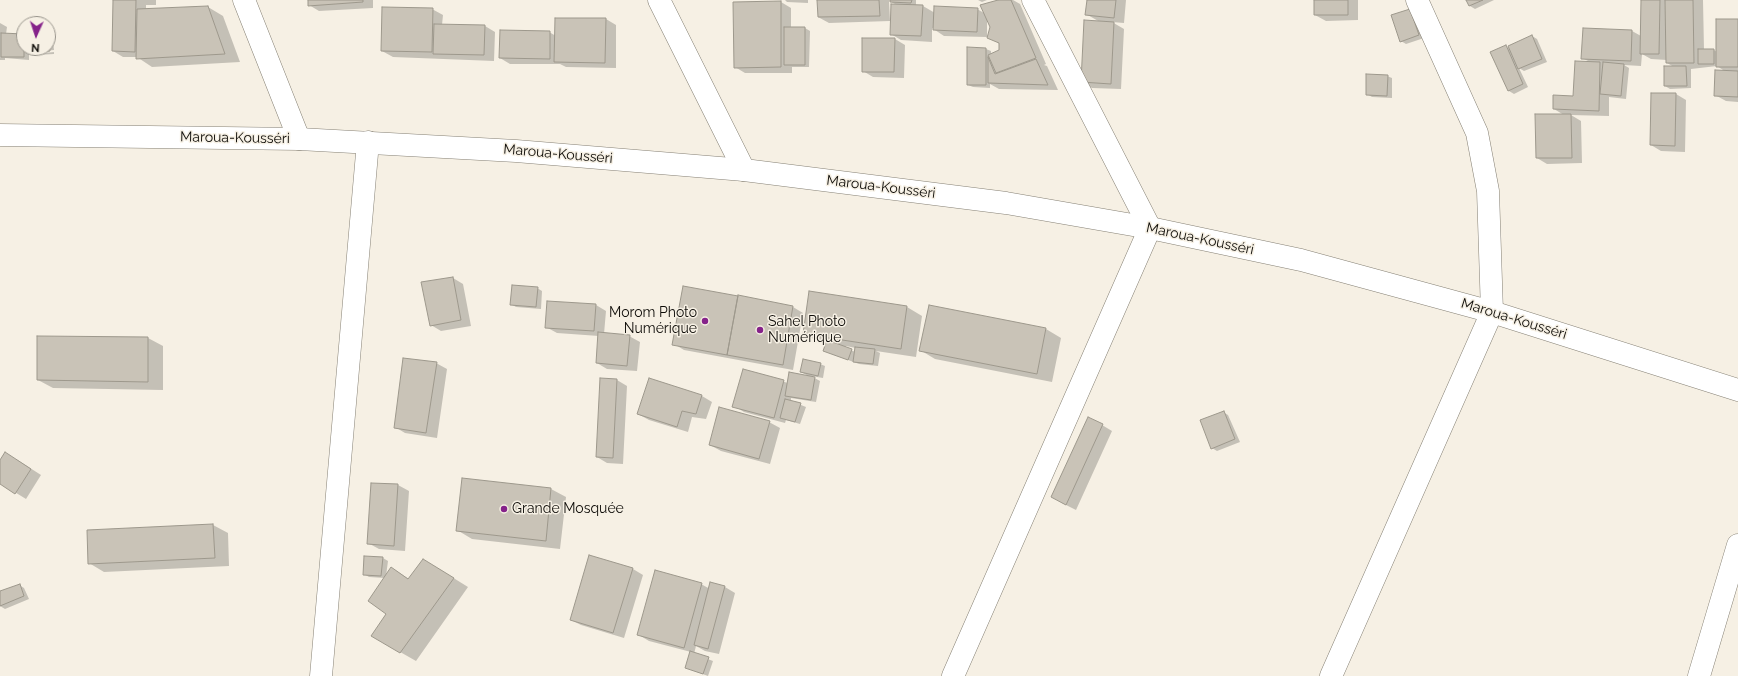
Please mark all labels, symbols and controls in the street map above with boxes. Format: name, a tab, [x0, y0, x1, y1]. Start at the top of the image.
north arrow	[16, 16, 56, 56]
text: N	[31, 41, 40, 54]
street label: Maroua-Kousséri	[180, 129, 290, 147]
street label: Maroua-Kousséri	[503, 141, 613, 167]
street label: Maroua-Kousséri	[826, 172, 936, 202]
street label: Maroua-Kousséri	[1145, 219, 1255, 259]
street label: Maroua-Kousséri	[1459, 295, 1569, 343]
place label: Morom Photo Numérique	[609, 305, 697, 338]
place label: Sahel Photo Numérique	[768, 314, 846, 346]
marker: Morom Photo Numérique	[700, 316, 710, 326]
marker: Sahel Photo Numérique	[755, 325, 765, 335]
place label: Grande Mosquée	[512, 501, 624, 517]
marker: Grande Mosquée	[499, 504, 509, 514]

